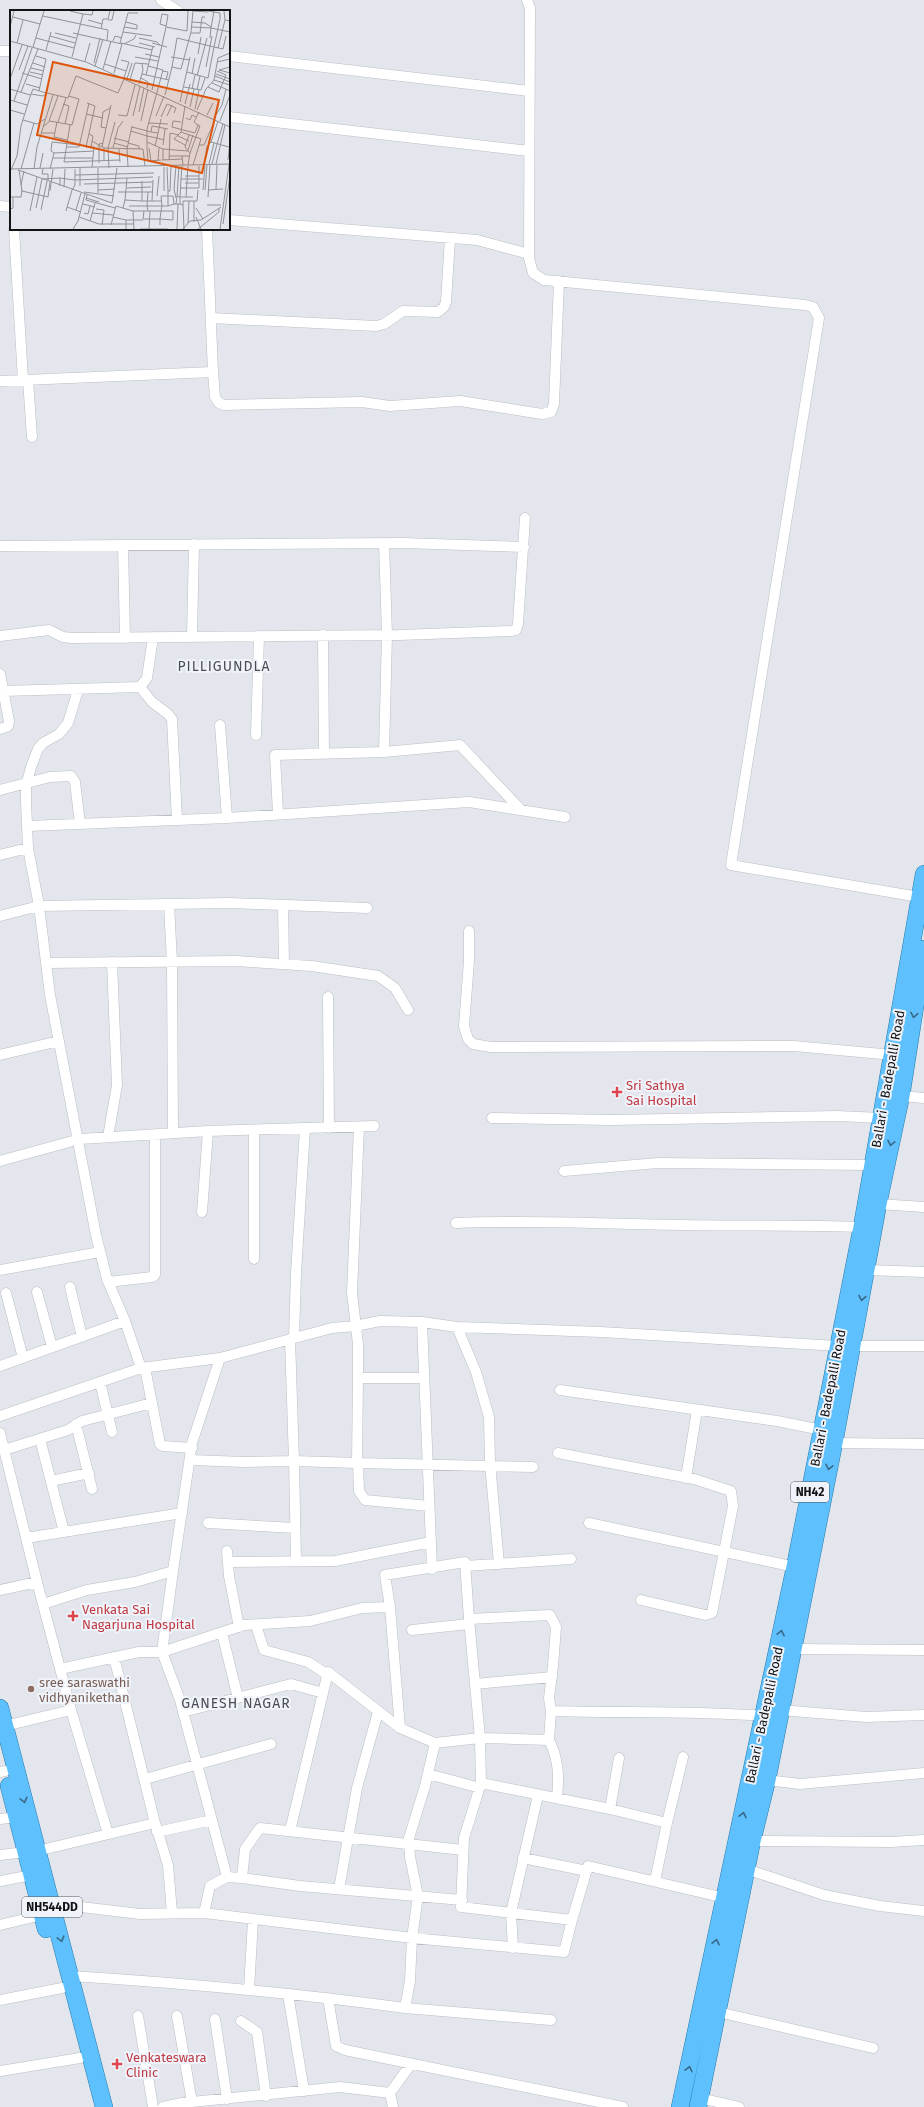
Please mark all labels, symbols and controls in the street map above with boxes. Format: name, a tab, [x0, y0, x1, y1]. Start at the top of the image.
inset map	[10, 10, 230, 230]
district label: PILLIGUNDLA	[177, 658, 271, 675]
street label: Ballari - Badepalli Road	[869, 1009, 907, 1149]
one-way arrow	[910, 1012, 919, 1018]
place label: Sri Sathya Sai Hospital	[626, 1078, 697, 1108]
marker: Sri Sathya Sai Hospital	[611, 1086, 623, 1098]
one-way arrow	[887, 1140, 895, 1146]
one-way arrow	[858, 1295, 866, 1301]
street label: Ballari - Badepalli Road	[807, 1328, 849, 1468]
one-way arrow	[826, 1464, 834, 1470]
road number: NH42	[791, 1482, 829, 1502]
place label: Venkata Sai Nagarjuna Hospital	[82, 1602, 195, 1632]
marker: Venkata Sai Nagarjuna Hospital	[67, 1610, 79, 1622]
one-way arrow	[776, 1630, 785, 1636]
street label: Ballari - Badepalli Road	[742, 1645, 786, 1785]
place label: sree saraswathi vidhyanikethan	[39, 1675, 130, 1705]
marker: sree saraswathi vidhyanikethan	[26, 1684, 36, 1694]
district label: GANESH NAGAR	[181, 1695, 291, 1712]
one-way arrow	[20, 1797, 28, 1803]
one-way arrow	[738, 1811, 746, 1818]
road number: NH544DD	[22, 1897, 82, 1917]
one-way arrow	[56, 1935, 65, 1942]
one-way arrow	[711, 1939, 719, 1945]
place label: Venkateswara Clinic	[126, 2050, 207, 2080]
marker: Venkateswara Clinic	[111, 2058, 123, 2070]
one-way arrow	[684, 2066, 692, 2072]

